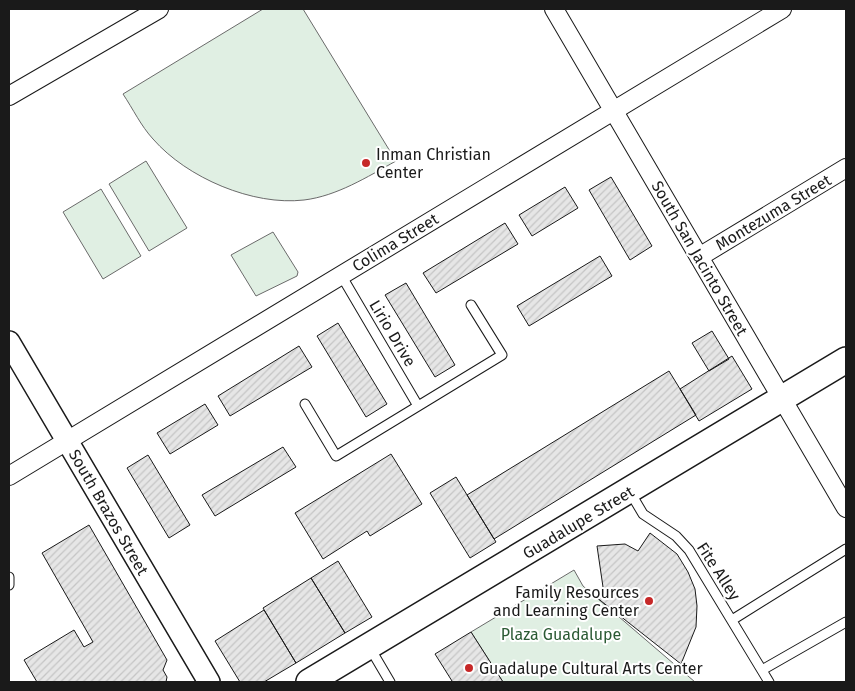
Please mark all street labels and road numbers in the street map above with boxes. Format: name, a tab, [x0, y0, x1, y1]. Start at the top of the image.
street label: Montezuma Street	[712, 170, 835, 254]
street label: South San Jacinto Street	[647, 178, 752, 339]
street label: Colima Street	[349, 209, 442, 276]
street label: Lirio Drive	[365, 297, 420, 370]
street label: South Brazos Street	[65, 446, 152, 579]
street label: Guadalupe Street	[519, 482, 637, 563]
street label: Fite Alley	[693, 539, 744, 604]

